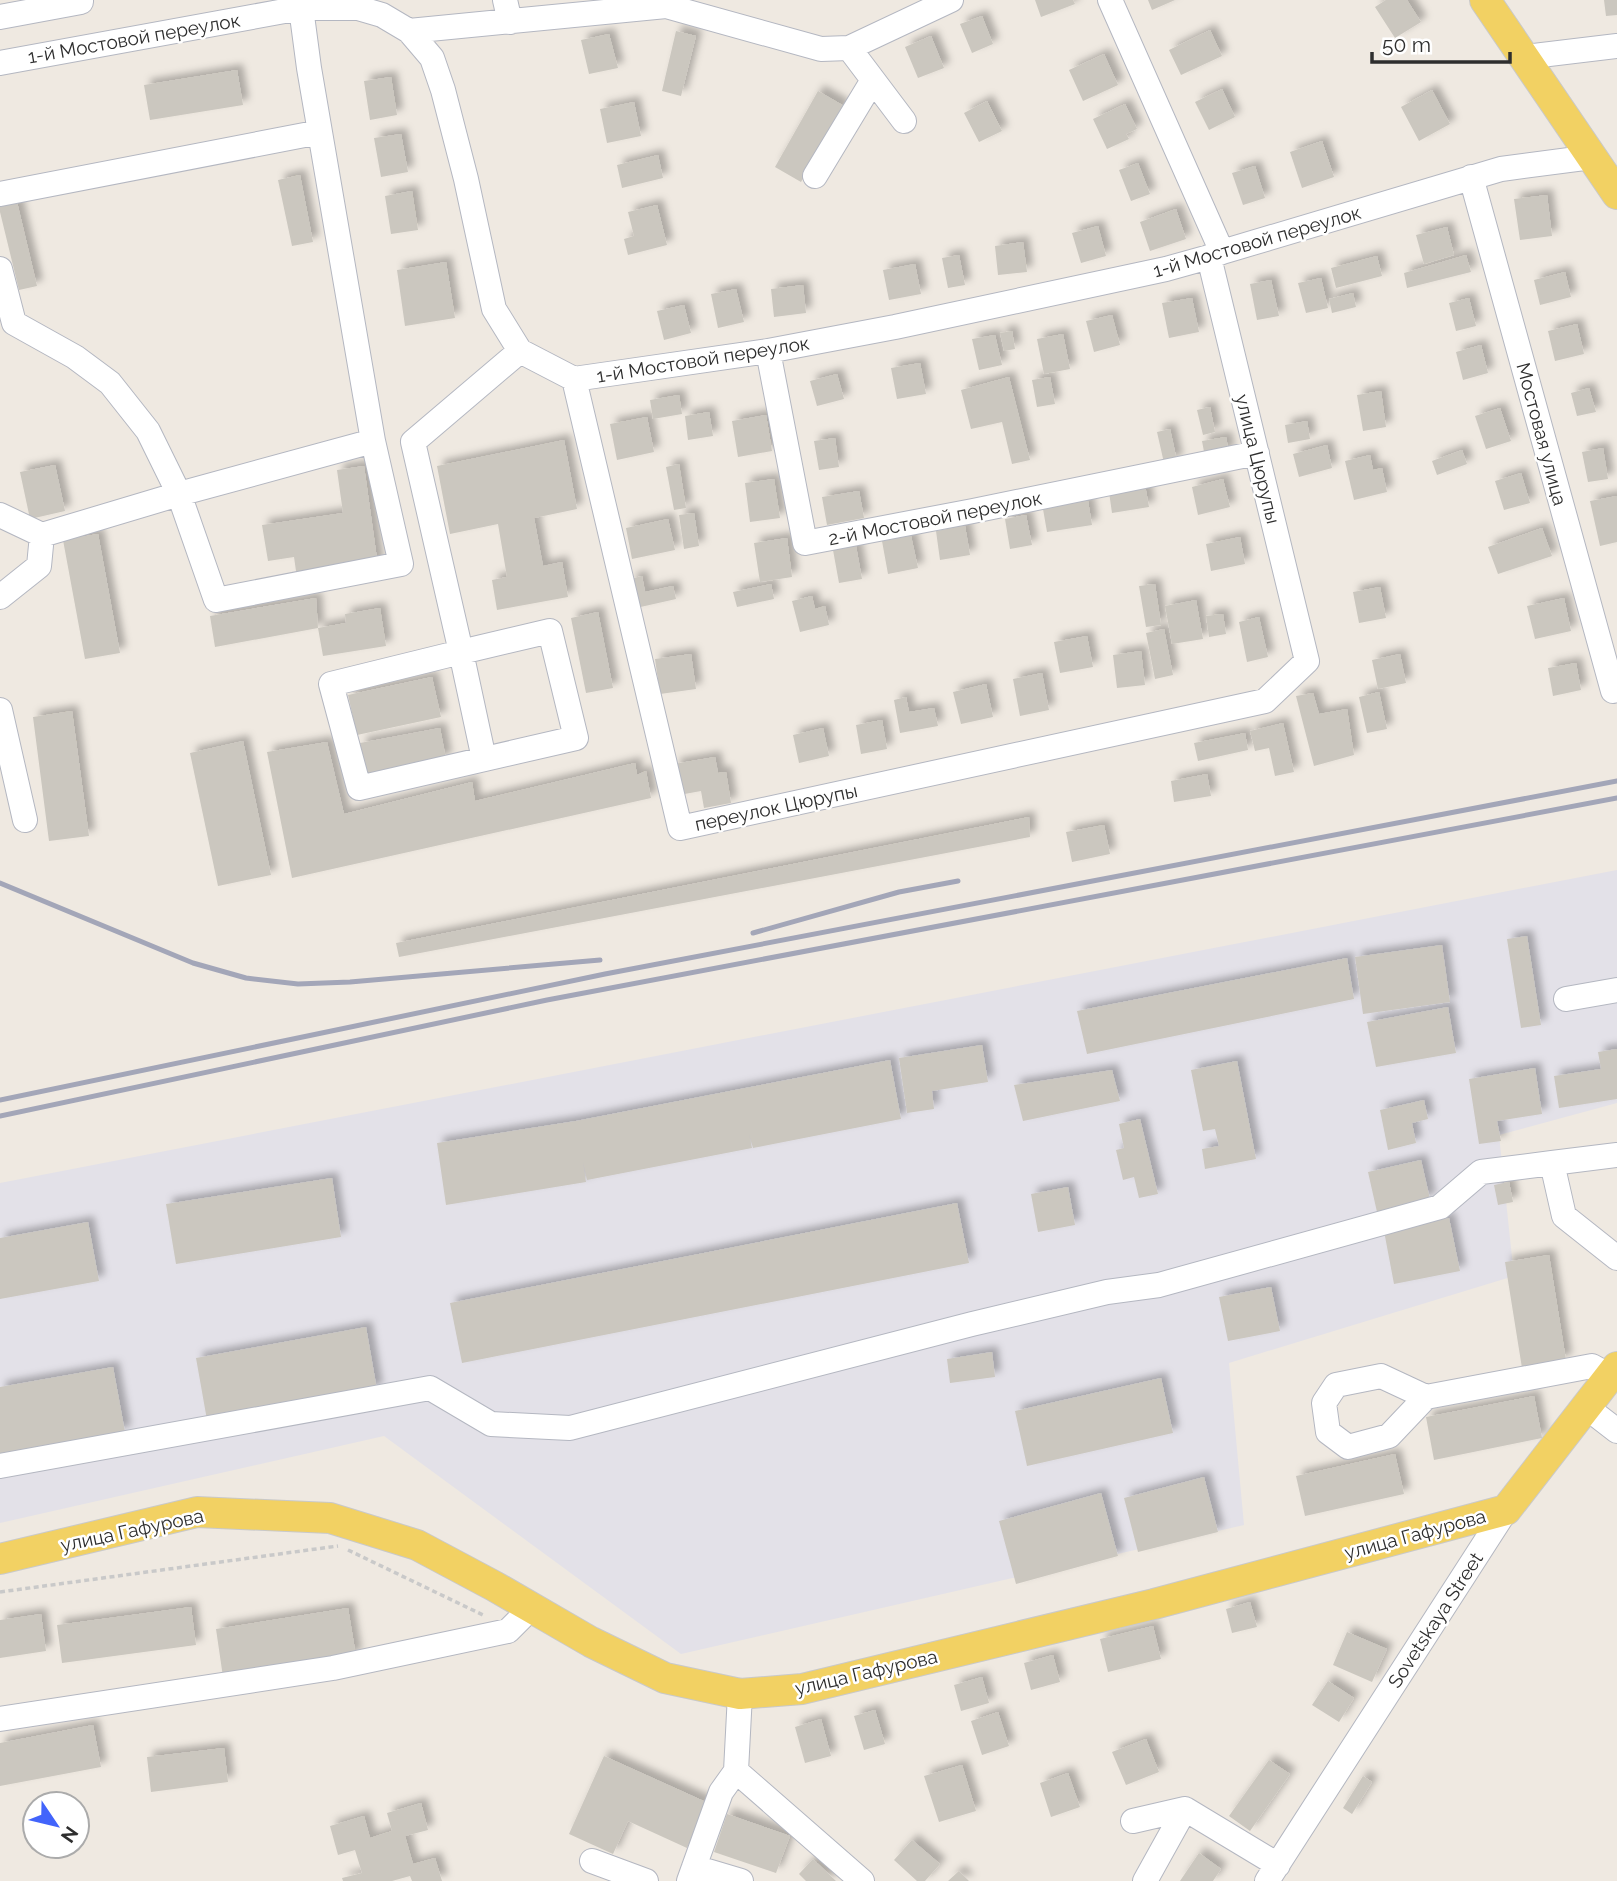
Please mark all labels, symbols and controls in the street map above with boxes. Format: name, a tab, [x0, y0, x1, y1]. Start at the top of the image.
street label: 1-й Мостовой переулок	[26, 8, 242, 68]
scale bar	[1372, 21, 1510, 65]
text: 50 m	[1382, 32, 1431, 57]
street label: 1-й Мостовой переулок	[1151, 201, 1364, 281]
street label: 1-й Мостовой переулок	[595, 331, 811, 387]
street label: Мостовая улица	[1512, 360, 1572, 508]
street label: улица Цюрупы	[1231, 392, 1285, 526]
street label: 2-й Мостовой переулок	[826, 486, 1044, 550]
street label: переулок Цюрупы	[693, 779, 859, 835]
street label: улица Гафурова	[59, 1504, 205, 1556]
street label: улица Гафурова	[1342, 1505, 1488, 1563]
street label: Sovetskaya Street	[1383, 1548, 1487, 1692]
street label: улица Гафурова	[793, 1645, 939, 1699]
north arrow	[21, 1790, 91, 1860]
text: N	[57, 1823, 83, 1847]

